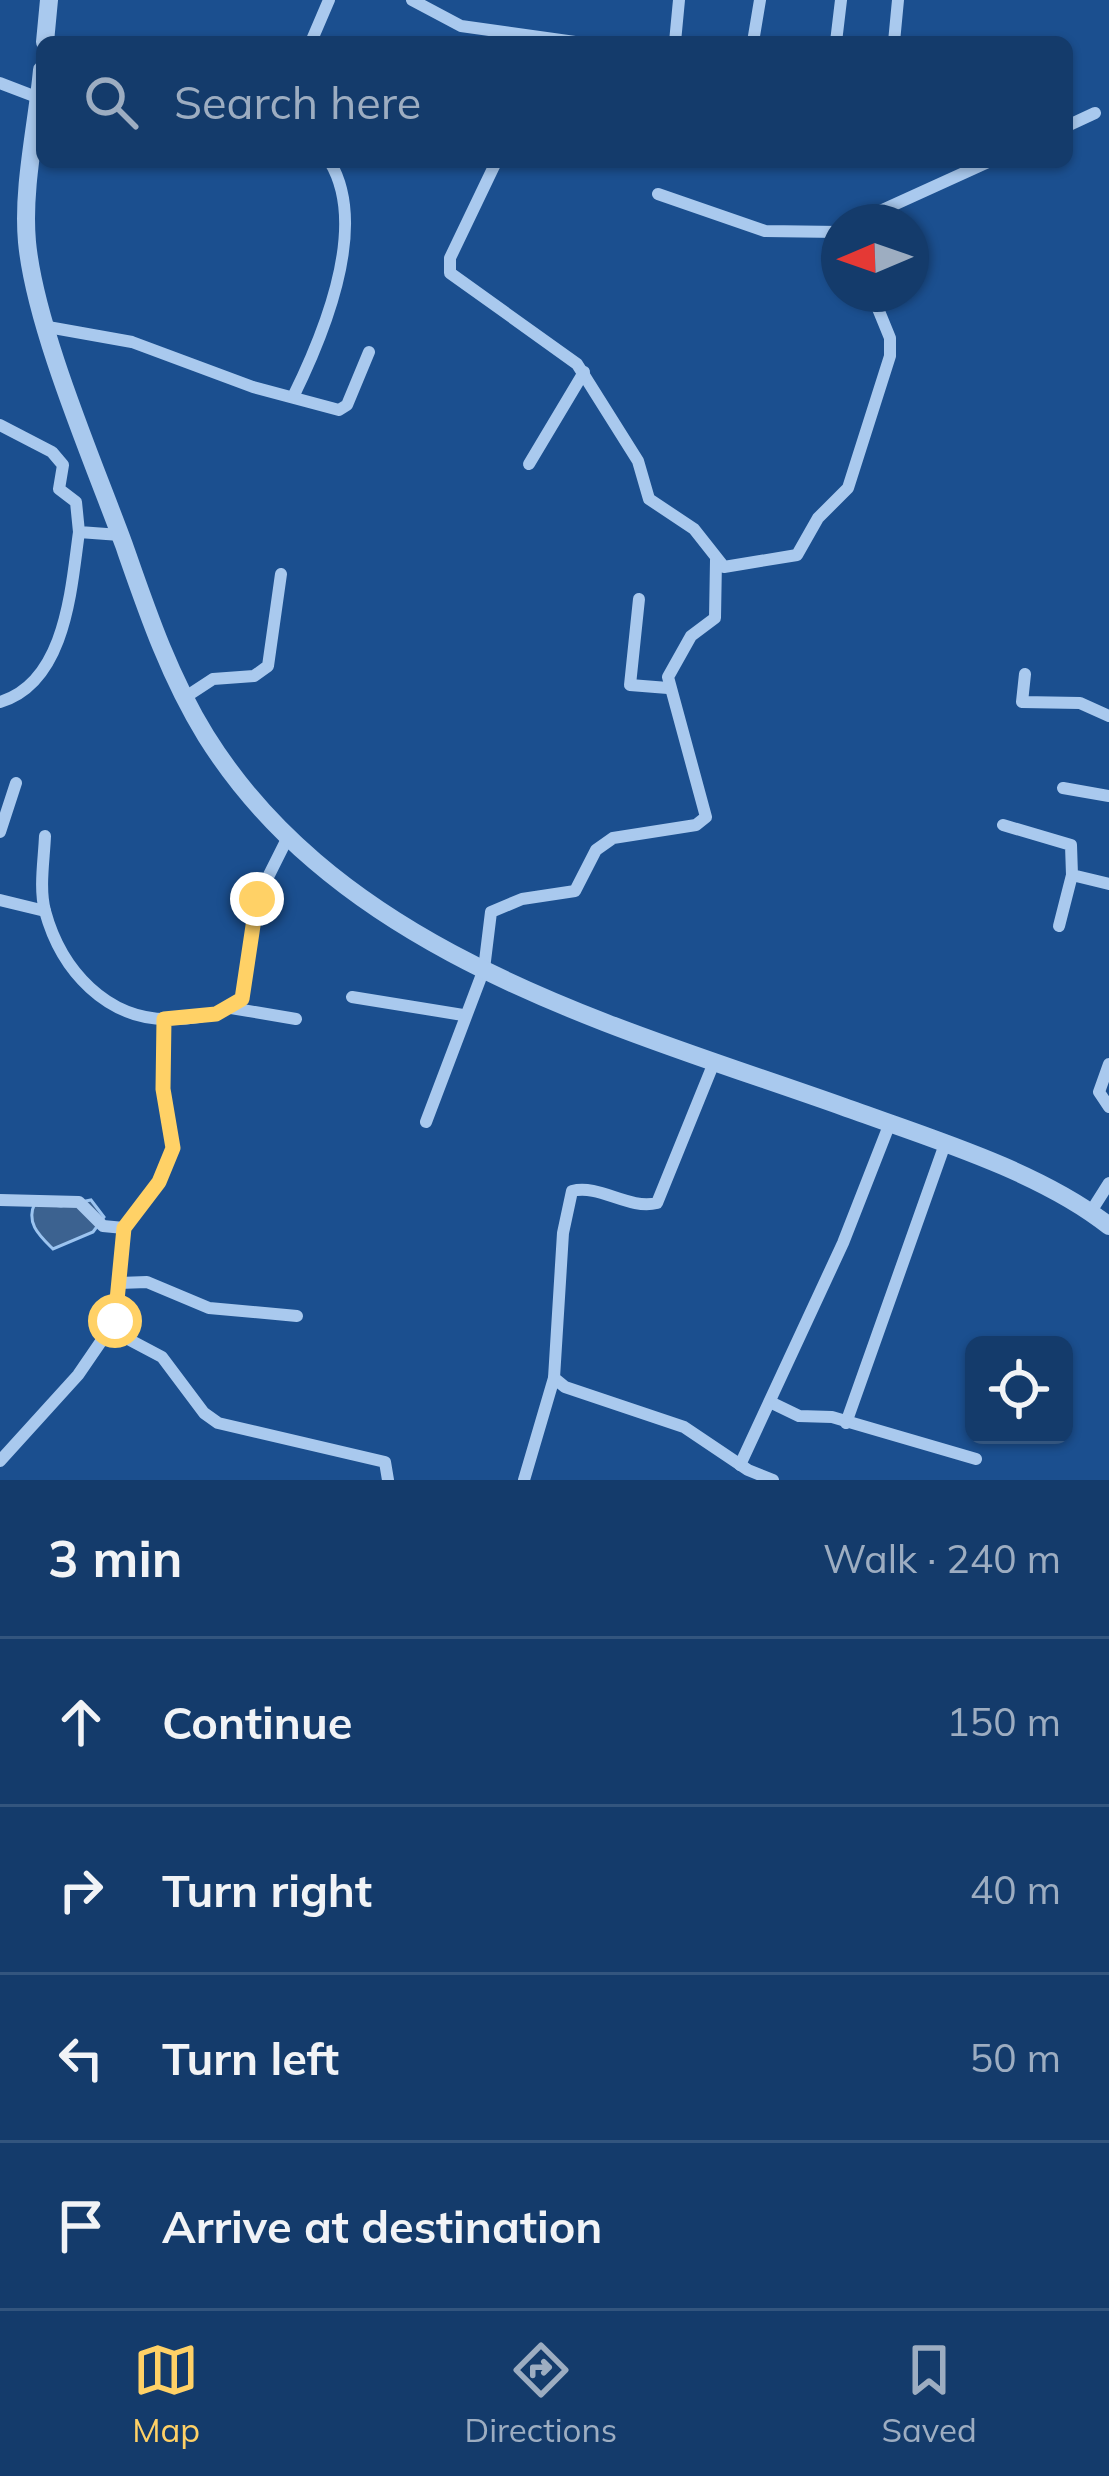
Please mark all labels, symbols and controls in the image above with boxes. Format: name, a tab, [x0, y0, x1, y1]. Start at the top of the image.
search box	[36, 36, 1073, 168]
icon: search	[78, 69, 144, 135]
text: Search here	[174, 74, 421, 130]
north arrow	[821, 204, 929, 312]
route end	[230, 872, 284, 926]
route start	[88, 1294, 142, 1348]
map controls	[965, 1336, 1073, 1444]
button: locate	[965, 1336, 1073, 1444]
text: 3 min	[48, 1526, 183, 1590]
text: Walk · 240 m	[823, 1534, 1061, 1583]
icon: ahead	[48, 1689, 114, 1755]
text: Continue	[162, 1694, 352, 1750]
text: 150 m	[946, 1697, 1061, 1746]
icon: right	[48, 1857, 114, 1923]
text: Turn right	[162, 1862, 372, 1918]
text: 40 m	[970, 1865, 1061, 1914]
icon: left	[48, 2025, 114, 2091]
text: Turn left	[162, 2030, 339, 2086]
text: 50 m	[970, 2033, 1061, 2082]
icon: arrive	[48, 2193, 114, 2259]
text: Arrive at destination	[162, 2198, 602, 2254]
tab: Map	[132, 2337, 200, 2450]
tab: Directions	[465, 2337, 617, 2450]
tab: Saved	[882, 2337, 977, 2450]

